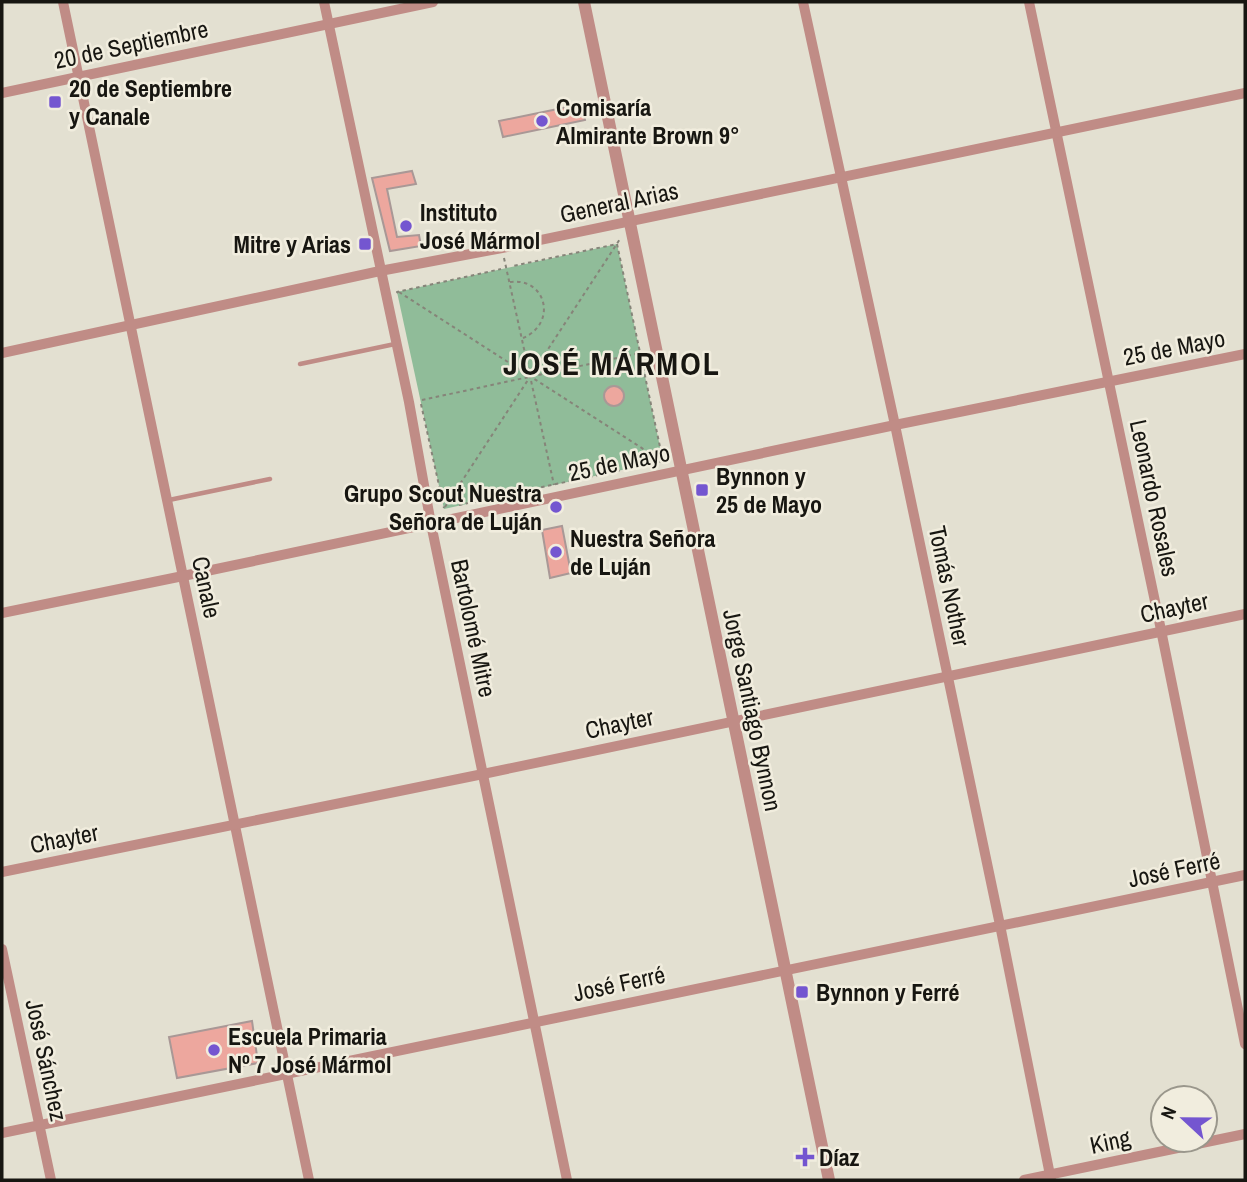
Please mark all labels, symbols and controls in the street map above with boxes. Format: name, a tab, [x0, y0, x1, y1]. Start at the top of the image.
street label: 20 de Septiembre	[51, 12, 211, 76]
place label: 20 de Septiembre y Canale	[69, 72, 232, 132]
place label: Comisaría Almirante Brown 9°	[556, 91, 739, 151]
marker: 20 de Septiembre y Canale	[47, 94, 63, 110]
marker: Comisaría Almirante Brown 9°	[534, 113, 550, 129]
street label: General Arias	[557, 174, 681, 230]
place label: Instituto José Mármol	[420, 196, 540, 256]
marker: Instituto José Mármol	[398, 218, 414, 234]
place label: Mitre y Arias	[234, 228, 351, 260]
marker: Mitre y Arias	[357, 236, 373, 252]
street label: 25 de Mayo	[1120, 321, 1228, 373]
district label: JOSÉ MÁRMOL	[503, 342, 721, 385]
street label: Leonardo Rosales	[1123, 417, 1187, 579]
street label: 25 de Mayo	[565, 436, 673, 488]
place label: Bynnon y 25 de Mayo	[716, 460, 822, 520]
place label: Grupo Scout Nuestra Señora de Luján	[344, 477, 542, 537]
marker: Bynnon y 25 de Mayo	[694, 482, 710, 498]
marker: Grupo Scout Nuestra Señora de Luján	[548, 499, 564, 515]
place label: Nuestra Señora de Luján	[570, 522, 716, 582]
street label: Tomás Nother	[922, 523, 978, 650]
marker: Nuestra Señora de Luján	[548, 544, 564, 560]
street label: Canale	[185, 553, 229, 621]
street label: Bartolomé Mitre	[444, 556, 504, 700]
street label: Chayter	[1137, 584, 1211, 630]
street label: Jorge Santiago Bynnon	[716, 606, 790, 814]
street label: Chayter	[582, 700, 656, 746]
street label: Chayter	[27, 816, 101, 860]
street label: José Ferré	[1125, 844, 1223, 894]
street label: José Ferré	[570, 958, 668, 1008]
place label: Bynnon y Ferré	[816, 976, 959, 1008]
marker: Bynnon y Ferré	[794, 984, 810, 1000]
street label: José Sánchez	[18, 996, 76, 1124]
place label: Escuela Primaria Nº 7 José Mármol	[228, 1020, 392, 1080]
marker: Escuela Primaria Nº 7 José Mármol	[206, 1042, 222, 1058]
north arrow	[1149, 1084, 1219, 1154]
text: N	[1154, 1103, 1182, 1123]
street label: King	[1087, 1121, 1133, 1161]
place label: Díaz	[819, 1141, 860, 1173]
marker: Díaz	[797, 1149, 813, 1165]

